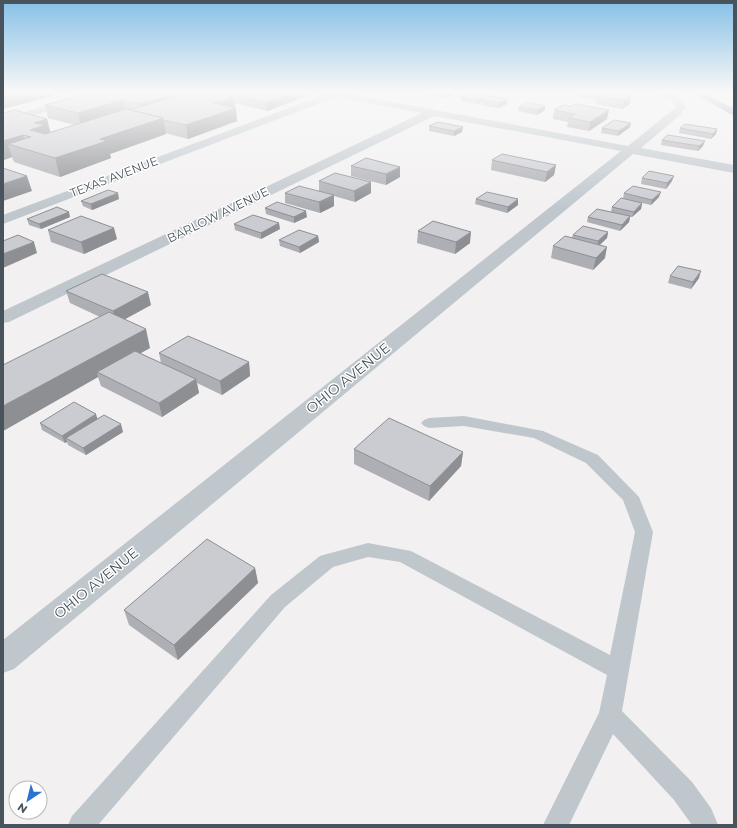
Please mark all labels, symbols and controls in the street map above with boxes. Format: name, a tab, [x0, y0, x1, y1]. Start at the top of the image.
street label: TEXAS AVENUE	[68, 153, 160, 200]
street label: BARLOW AVENUE	[165, 183, 271, 246]
street label: OHIO AVENUE	[302, 339, 394, 417]
street label: OHIO AVENUE	[50, 544, 142, 622]
north arrow	[8, 780, 48, 820]
text: N	[15, 800, 30, 816]

